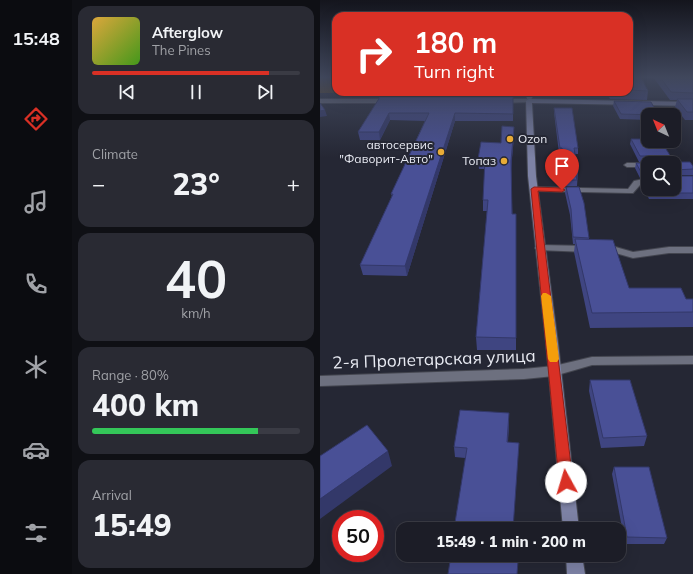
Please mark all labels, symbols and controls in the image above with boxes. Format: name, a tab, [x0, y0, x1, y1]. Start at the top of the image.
text: Afterglow	[152, 23, 223, 42]
text: 180 m	[414, 25, 497, 60]
text: 15:48	[12, 27, 60, 50]
icon: right	[348, 28, 400, 80]
text: The Pines	[152, 42, 211, 58]
text: Turn right	[414, 60, 494, 83]
icon: previous	[116, 81, 138, 103]
icon: pause	[185, 81, 207, 103]
icon: next	[254, 81, 276, 103]
icon: directions	[22, 105, 50, 133]
north arrow	[641, 108, 681, 148]
map controls	[641, 108, 681, 196]
place label: Ozon	[518, 131, 547, 146]
marker: Ozon	[505, 134, 515, 144]
place label: автосервис "Фаворит-Авто"	[339, 137, 433, 166]
text: Climate	[92, 146, 138, 162]
marker: автосервис "Фаворит-Авто"	[436, 147, 446, 157]
pin	[545, 149, 579, 190]
place label: Топаз	[462, 153, 496, 168]
icon: arrive	[551, 155, 573, 177]
marker: Топаз	[499, 156, 509, 166]
button: search	[641, 156, 681, 196]
text: 23°	[172, 165, 220, 203]
text: −	[92, 170, 105, 198]
text: +	[287, 170, 300, 198]
icon: music	[22, 188, 50, 216]
text: 40	[165, 246, 227, 311]
icon: phone	[22, 270, 50, 298]
text: km/h	[181, 305, 211, 321]
street label: 2-я Пролетарская улица	[332, 344, 536, 374]
icon: climate	[22, 353, 50, 381]
text: Range · 80%	[92, 367, 169, 383]
text: 400 km	[92, 386, 199, 424]
icon: car	[22, 436, 50, 464]
position arrow	[545, 461, 587, 503]
text: Arrival	[92, 487, 132, 503]
text: 15:49	[92, 506, 172, 544]
speed limit sign: 50	[332, 510, 384, 562]
icon: filters	[22, 519, 50, 547]
text: 15:49 · 1 min · 200 m	[436, 532, 586, 551]

